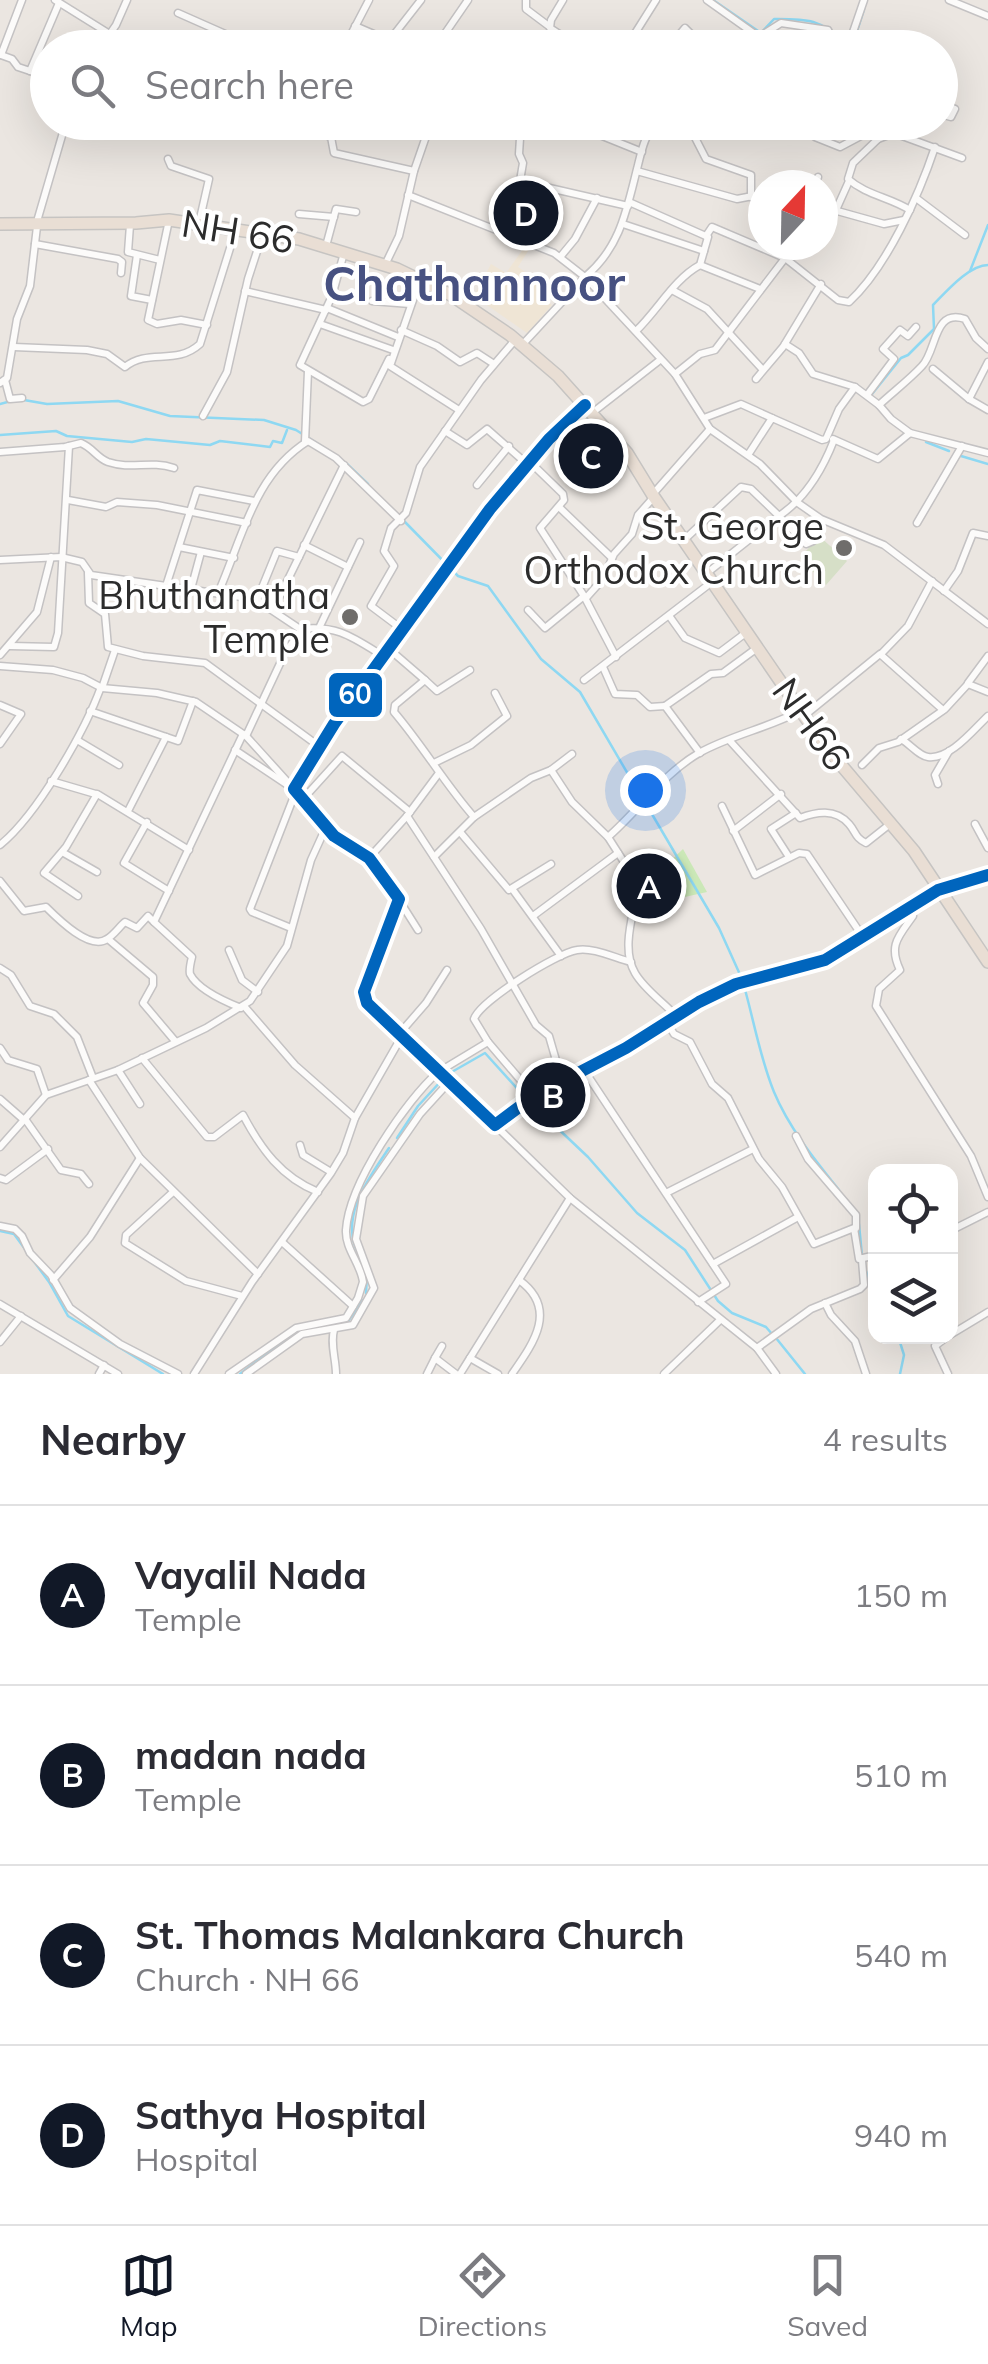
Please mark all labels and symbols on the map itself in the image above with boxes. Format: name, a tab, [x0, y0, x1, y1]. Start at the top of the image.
north arrow	[748, 170, 838, 260]
pin: D	[494, 176, 558, 250]
street label: NH 66	[178, 198, 298, 264]
district label: Chathannoor	[323, 253, 625, 313]
pin: C	[558, 418, 624, 494]
place label: St. George Orthodox Church	[523, 502, 824, 594]
marker: St. George Orthodox Church	[833, 537, 855, 559]
place label: Bhuthanatha Temple	[98, 571, 330, 663]
marker: Bhuthanatha Temple	[339, 606, 361, 628]
street label: NH66	[762, 668, 862, 780]
line badge: 60	[327, 671, 384, 719]
text: 60	[338, 676, 372, 711]
your location	[620, 765, 671, 816]
pin: A	[616, 848, 682, 924]
pin: B	[520, 1058, 586, 1132]

